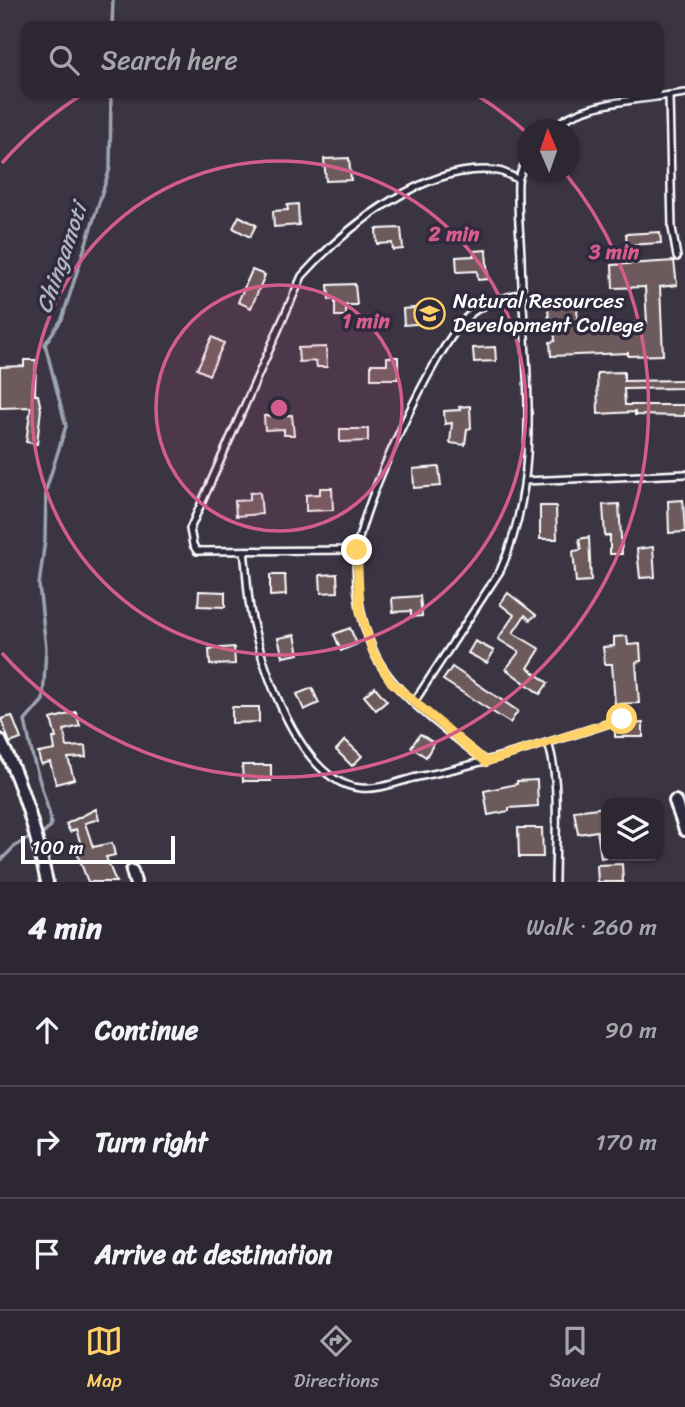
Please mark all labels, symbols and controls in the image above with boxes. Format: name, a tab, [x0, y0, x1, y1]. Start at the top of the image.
search box	[21, 21, 664, 98]
text: Search here	[101, 37, 238, 83]
icon: search	[45, 41, 83, 79]
north arrow	[517, 119, 580, 182]
water label: Chingamoti	[24, 193, 101, 319]
text: 2 min	[428, 215, 480, 253]
text: 3 min	[588, 233, 640, 271]
place label: Natural Resources Development College	[453, 282, 644, 344]
school or university icon: Natural Resources Development College	[413, 296, 447, 330]
text: 1 min	[342, 302, 391, 340]
centre of rings	[267, 396, 291, 420]
route end	[341, 534, 372, 565]
route start	[606, 703, 637, 734]
map controls	[601, 798, 664, 861]
button: layers	[601, 798, 664, 861]
text: 100 m	[32, 831, 84, 864]
scale bar	[21, 833, 175, 865]
text: 4 min	[28, 901, 102, 955]
text: Walk · 260 m	[526, 907, 657, 948]
text: Continue	[95, 1007, 198, 1053]
text: 90 m	[605, 1010, 657, 1051]
icon: ahead	[28, 1011, 66, 1049]
text: Turn right	[95, 1119, 208, 1165]
text: 170 m	[596, 1122, 657, 1163]
icon: right	[28, 1123, 66, 1161]
text: Arrive at destination	[95, 1231, 332, 1277]
icon: arrive	[28, 1235, 66, 1273]
tab: Map	[85, 1322, 123, 1397]
tab: Directions	[294, 1322, 379, 1397]
tab: Saved	[550, 1322, 600, 1397]

